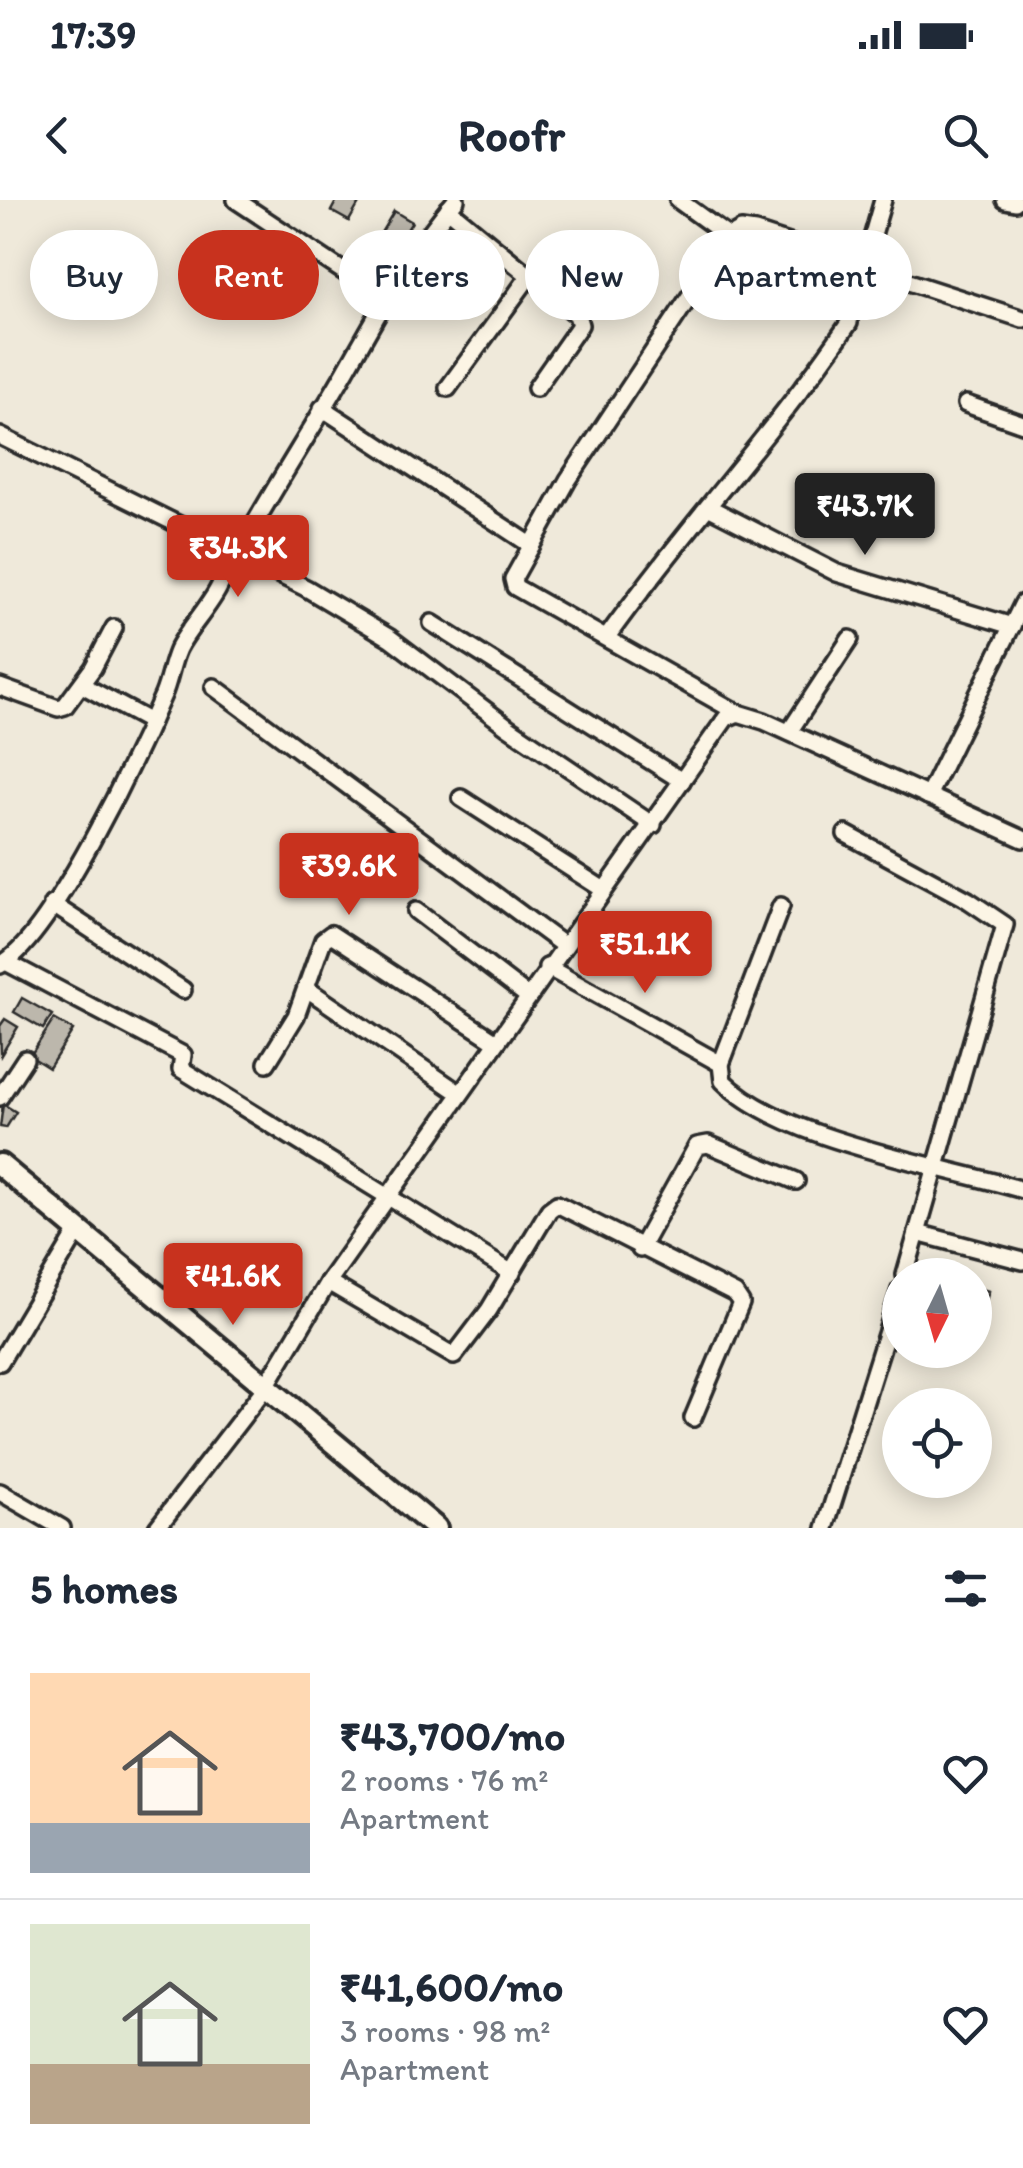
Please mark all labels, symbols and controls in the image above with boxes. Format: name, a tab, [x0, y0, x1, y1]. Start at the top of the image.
text: 17:39	[50, 12, 136, 58]
icon: back	[30, 108, 85, 163]
text: Roofr	[458, 108, 565, 162]
icon: search	[938, 108, 993, 163]
chip: Buy	[30, 230, 158, 320]
chip: Rent	[178, 230, 319, 320]
chip: Filters	[339, 230, 505, 320]
chip: New	[525, 230, 659, 320]
chip: Apartment	[679, 230, 912, 320]
pin: ₹43.7K	[784, 473, 946, 558]
text: ₹43.7K	[817, 486, 913, 524]
pin: ₹34.3K	[157, 515, 319, 600]
text: ₹34.3K	[189, 528, 287, 566]
pin: ₹39.6K	[268, 833, 430, 918]
text: ₹39.6K	[301, 846, 397, 884]
pin: ₹51.1K	[564, 911, 726, 996]
text: ₹51.1K	[600, 924, 690, 962]
pin: ₹41.6K	[152, 1243, 314, 1328]
text: ₹41.6K	[186, 1256, 280, 1294]
north arrow	[882, 1258, 992, 1368]
map controls	[882, 1258, 992, 1498]
button: locate	[882, 1388, 992, 1498]
icon: filters	[938, 1561, 993, 1616]
text: 5 homes	[30, 1563, 178, 1614]
text: ₹43,700/mo	[340, 1710, 565, 1761]
icon: home	[110, 1713, 230, 1833]
icon: heart	[938, 1746, 993, 1801]
text: 2 rooms · 76 m²	[340, 1761, 549, 1799]
text: Apartment	[340, 1799, 489, 1837]
text: ₹41,600/mo	[340, 1961, 563, 2012]
icon: home	[110, 1964, 230, 2084]
icon: heart	[938, 1997, 993, 2052]
text: 3 rooms · 98 m²	[340, 2012, 551, 2050]
text: Apartment	[340, 2050, 489, 2088]

